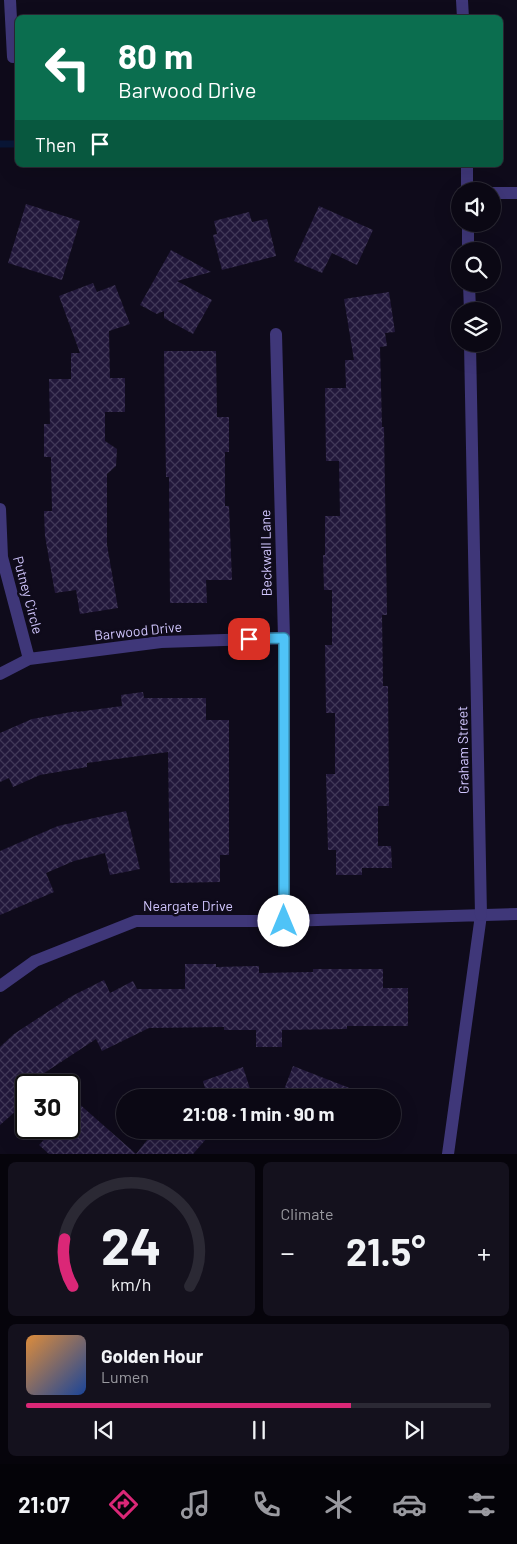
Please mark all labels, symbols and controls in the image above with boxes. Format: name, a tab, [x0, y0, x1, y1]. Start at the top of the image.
text: 80 m	[118, 34, 193, 76]
icon: left	[35, 35, 100, 100]
text: Barwood Drive	[118, 76, 256, 102]
icon: arrive	[86, 130, 114, 158]
text: Then	[35, 133, 76, 156]
map controls	[451, 182, 501, 352]
button: sound	[451, 182, 501, 232]
button: search	[451, 242, 501, 292]
button: layers	[451, 302, 501, 352]
street label: Beckwall Lane	[256, 509, 275, 597]
street label: Putney Circle	[10, 554, 47, 636]
street label: Barwood Drive	[93, 617, 183, 644]
pin	[228, 618, 270, 660]
icon: arrive	[235, 625, 263, 653]
street label: Graham Street	[453, 706, 472, 794]
position arrow	[257, 894, 309, 946]
street label: Neargate Drive	[143, 897, 233, 914]
speed limit sign: 30	[15, 1074, 80, 1139]
text: 21:08 · 1 min · 90 m	[183, 1102, 334, 1125]
text: Climate	[281, 1204, 333, 1223]
text: 24	[101, 1213, 162, 1275]
text: 21.5°	[346, 1228, 426, 1274]
text: −	[281, 1235, 295, 1269]
text: +	[477, 1235, 491, 1269]
text: km/h	[111, 1273, 151, 1295]
text: Golden Hour	[101, 1344, 203, 1367]
text: Lumen	[101, 1367, 149, 1386]
icon: previous	[90, 1416, 118, 1444]
icon: pause	[245, 1416, 273, 1444]
icon: next	[400, 1416, 428, 1444]
icon: directions	[106, 1487, 141, 1522]
icon: music	[178, 1487, 213, 1522]
icon: phone	[249, 1487, 284, 1522]
icon: climate	[321, 1487, 356, 1522]
icon: car	[392, 1487, 427, 1522]
icon: filters	[464, 1487, 499, 1522]
text: 21:07	[18, 1491, 70, 1517]

